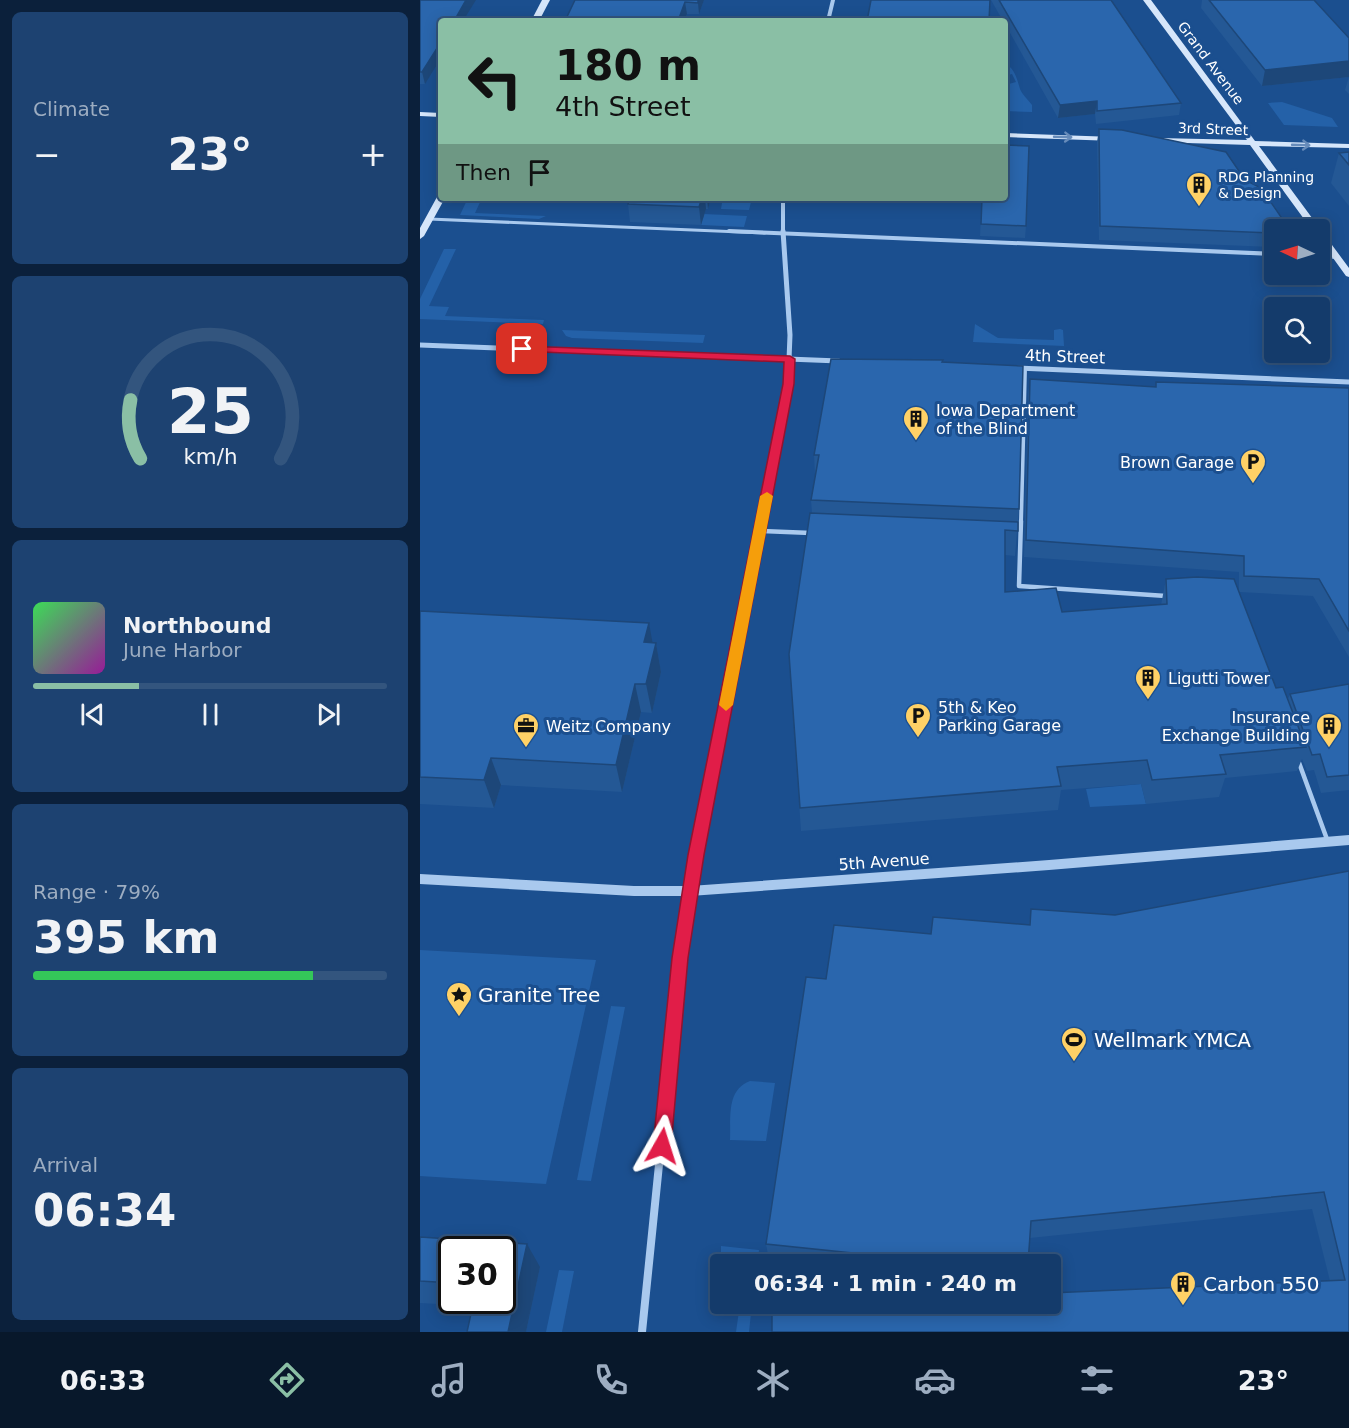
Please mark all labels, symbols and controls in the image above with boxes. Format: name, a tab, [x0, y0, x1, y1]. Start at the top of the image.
street label: Grand Avenue	[1175, 18, 1247, 108]
text: 180 m	[555, 41, 701, 90]
icon: left	[456, 42, 534, 120]
text: 4th Street	[555, 91, 691, 122]
text: Climate	[33, 97, 110, 121]
street label: 3rd Street	[1178, 120, 1249, 138]
text: 23°	[167, 128, 253, 181]
one-way arrow	[1053, 132, 1073, 143]
text: −	[33, 135, 61, 174]
text: +	[359, 135, 387, 174]
one-way arrow	[1291, 140, 1311, 151]
icon: arrive	[523, 156, 556, 189]
text: Then	[456, 160, 511, 185]
place label: RDG Planning & Design	[1218, 169, 1314, 201]
building icon: RDG Planning & Design	[1184, 170, 1214, 208]
north arrow	[1264, 219, 1330, 285]
map controls	[1264, 219, 1330, 363]
button: search	[1264, 297, 1330, 363]
pin	[496, 323, 547, 374]
icon: arrive	[505, 332, 538, 365]
street label: 4th Street	[1025, 346, 1105, 367]
text: 25	[167, 375, 253, 448]
place label: Iowa Department of the Blind	[936, 401, 1075, 438]
building icon: Iowa Department of the Blind	[901, 404, 931, 442]
text: km/h	[183, 444, 237, 469]
parking icon: Brown Garage	[1238, 447, 1268, 485]
place label: Brown Garage	[1120, 453, 1234, 472]
text: Northbound	[123, 613, 272, 638]
text: June Harbor	[123, 638, 242, 662]
building icon: Ligutti Tower	[1133, 663, 1163, 701]
place label: Ligutti Tower	[1168, 669, 1271, 688]
icon: previous	[76, 698, 109, 731]
icon: pause	[194, 698, 227, 731]
icon: next	[312, 698, 345, 731]
place label: 5th & Keo Parking Garage	[938, 698, 1061, 735]
parking icon: 5th & Keo Parking Garage	[903, 701, 933, 739]
place label: Insurance Exchange Building	[1162, 708, 1310, 745]
office icon: Weitz Company	[511, 711, 541, 749]
building icon: Insurance Exchange Building	[1314, 711, 1344, 749]
place label: Weitz Company	[546, 717, 671, 736]
street label: 5th Avenue	[838, 849, 930, 874]
text: Range · 79%	[33, 880, 160, 904]
text: 395 km	[33, 911, 219, 964]
place icon: Granite Tree	[444, 980, 474, 1018]
place label: Granite Tree	[478, 983, 600, 1007]
sports icon: Wellmark YMCA	[1059, 1025, 1089, 1063]
place label: Wellmark YMCA	[1094, 1028, 1251, 1052]
position arrow	[630, 1114, 694, 1178]
text: Arrival	[33, 1153, 98, 1177]
text: 06:34	[33, 1184, 176, 1237]
speed limit sign: 30	[438, 1236, 516, 1314]
building icon: Carbon 550	[1168, 1269, 1198, 1307]
text: 06:34 · 1 min · 240 m	[754, 1271, 1017, 1296]
place label: Carbon 550	[1203, 1272, 1320, 1296]
icon: directions	[266, 1359, 308, 1401]
icon: music	[428, 1359, 470, 1401]
icon: phone	[590, 1359, 632, 1401]
icon: climate	[752, 1359, 794, 1401]
icon: car	[914, 1359, 956, 1401]
icon: filters	[1076, 1359, 1118, 1401]
text: 06:33	[60, 1365, 146, 1396]
text: 23°	[1238, 1365, 1289, 1396]

